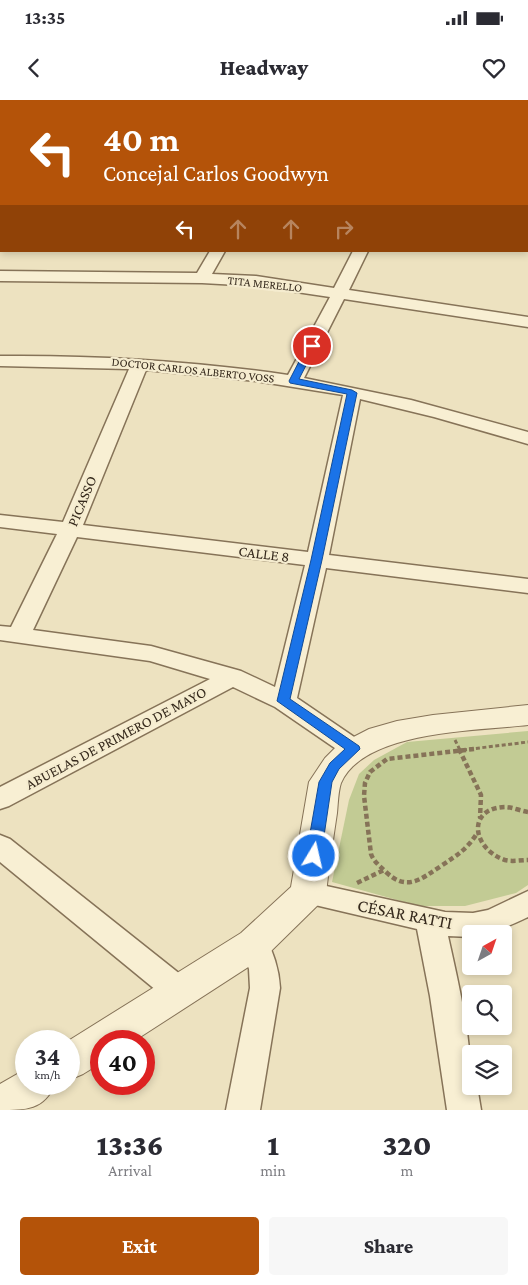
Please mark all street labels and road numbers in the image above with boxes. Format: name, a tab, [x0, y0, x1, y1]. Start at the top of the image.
street label: TITA MERELLO	[227, 273, 303, 295]
street label: DOCTOR CARLOS ALBERTO VOSS	[111, 354, 275, 386]
street label: PICASSO	[64, 473, 100, 529]
street label: CALLE 8	[238, 543, 290, 565]
street label: ABUELAS DE PRIMERO DE MAYO	[23, 683, 209, 793]
street label: CÉSAR RATTI	[356, 895, 454, 933]

